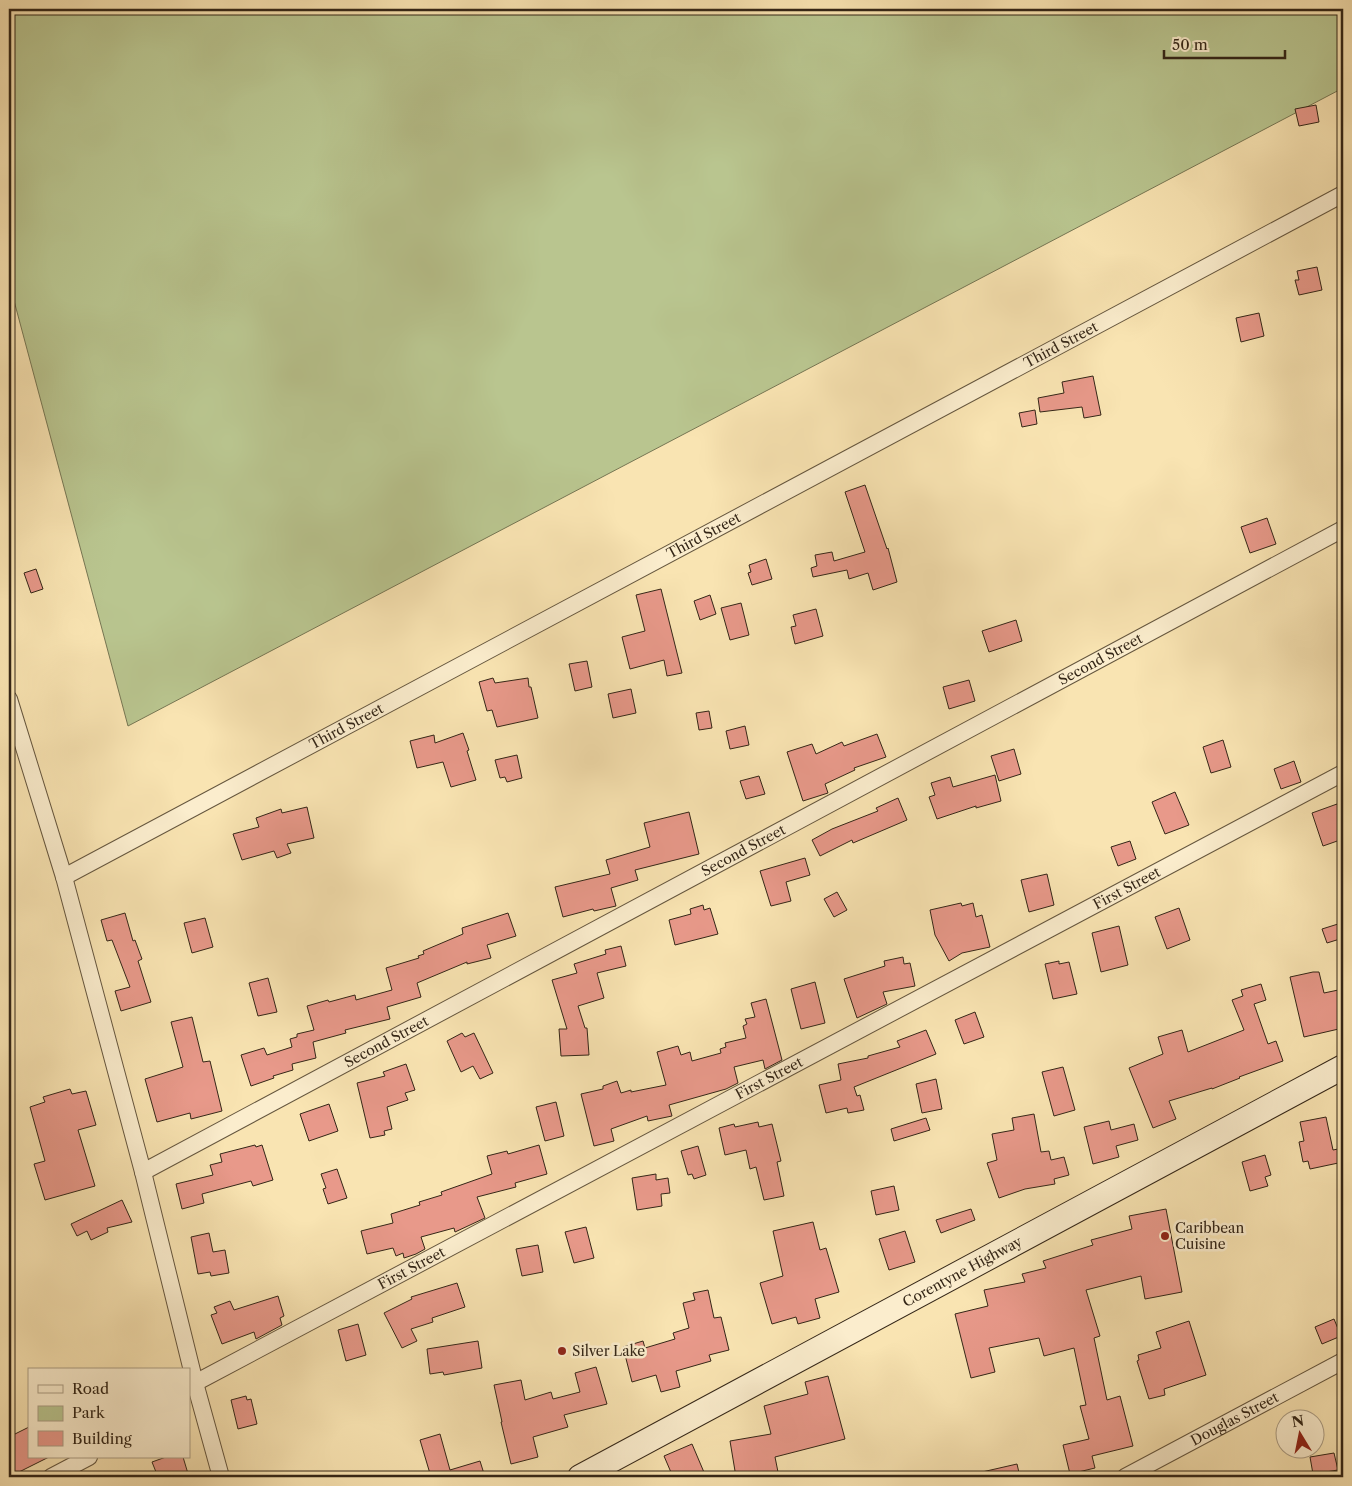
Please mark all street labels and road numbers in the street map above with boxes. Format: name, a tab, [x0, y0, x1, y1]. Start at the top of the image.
street label: Third Street	[1021, 318, 1101, 372]
street label: Third Street	[663, 508, 744, 563]
street label: Second Street	[1055, 629, 1145, 689]
street label: Third Street	[306, 699, 386, 753]
street label: Second Street	[698, 820, 789, 880]
street label: First Street	[1090, 863, 1163, 913]
street label: Second Street	[341, 1012, 432, 1072]
street label: First Street	[732, 1053, 806, 1103]
street label: Corentyne Highway	[899, 1232, 1025, 1311]
street label: First Street	[375, 1243, 448, 1293]
street label: Douglas Street	[1187, 1388, 1282, 1449]

